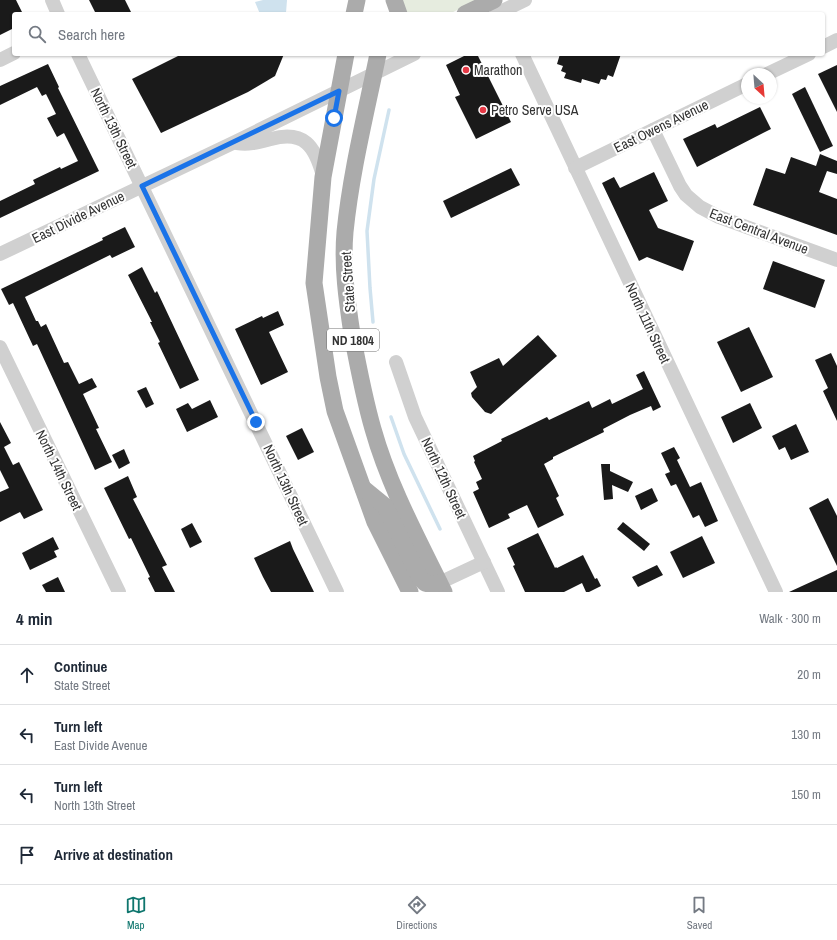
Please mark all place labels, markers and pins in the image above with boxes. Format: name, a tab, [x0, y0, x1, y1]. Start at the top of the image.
place label: Marathon	[474, 61, 523, 79]
marker: Marathon	[461, 65, 471, 75]
place label: Petro Serve USA	[491, 101, 579, 119]
marker: Petro Serve USA	[478, 105, 488, 115]

